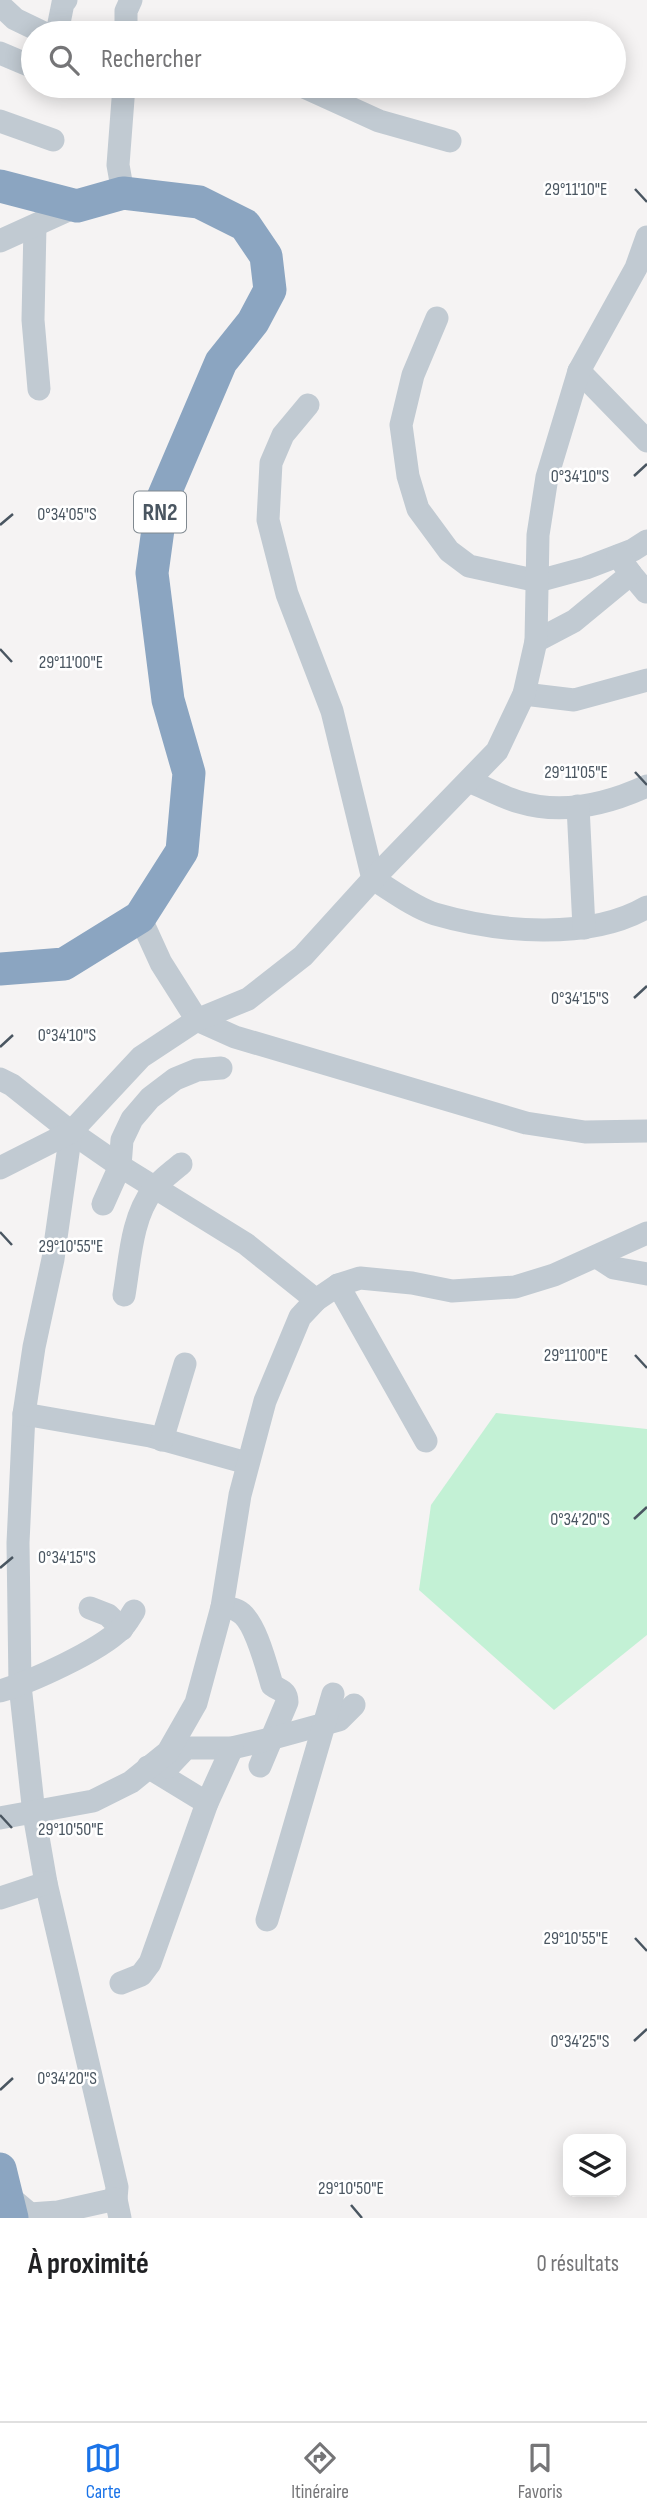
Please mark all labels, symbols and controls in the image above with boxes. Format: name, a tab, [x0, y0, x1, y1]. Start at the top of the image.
search box	[21, 21, 626, 98]
icon: search	[45, 41, 83, 79]
text: Rechercher	[101, 44, 202, 75]
text: 29°11'10"E	[545, 179, 607, 200]
text: 0°34'10"S	[551, 466, 610, 487]
road number: RN2	[134, 491, 186, 532]
text: 0°34'05"S	[37, 504, 97, 525]
text: 29°11'00"E	[39, 652, 103, 673]
text: 29°11'05"E	[544, 762, 608, 783]
text: 0°34'15"S	[551, 988, 609, 1009]
text: 0°34'10"S	[38, 1025, 97, 1046]
text: 29°10'55"E	[38, 1236, 104, 1257]
text: 29°11'00"E	[544, 1345, 608, 1366]
text: 0°34'20"S	[550, 1509, 610, 1530]
text: 0°34'15"S	[38, 1547, 96, 1568]
text: 29°10'50"E	[38, 1819, 104, 1840]
text: 29°10'55"E	[543, 1928, 609, 1949]
text: 0°34'25"S	[551, 2031, 610, 2052]
text: 0°34'20"S	[37, 2068, 97, 2089]
map controls	[563, 2134, 626, 2197]
button: layers	[563, 2134, 626, 2197]
text: 29°10'50"E	[318, 2178, 384, 2199]
text: À proximité	[28, 2246, 149, 2282]
text: 0 résultats	[537, 2250, 619, 2278]
tab: Carte	[84, 2439, 122, 2504]
tab: Itinéraire	[291, 2439, 349, 2504]
tab: Favoris	[518, 2439, 563, 2504]

